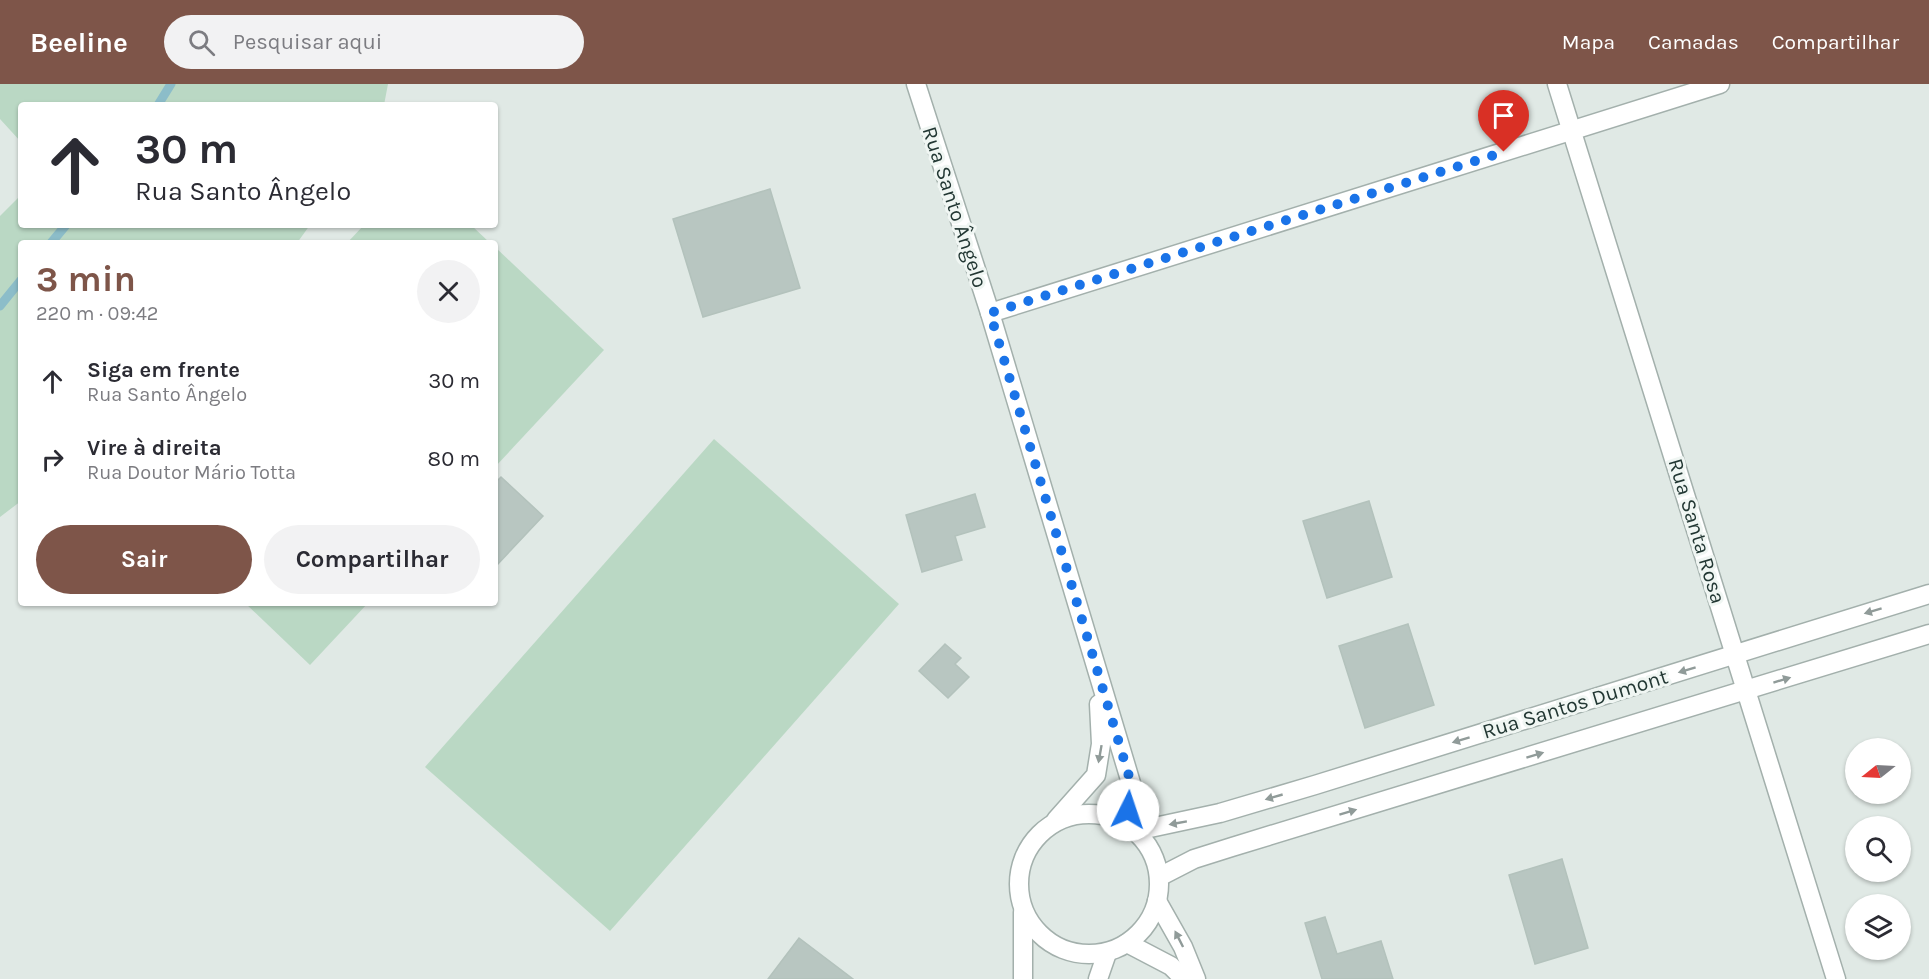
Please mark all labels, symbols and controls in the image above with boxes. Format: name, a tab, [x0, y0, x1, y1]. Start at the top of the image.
search box	[164, 15, 584, 69]
text: Beeline	[30, 26, 128, 59]
icon: search	[185, 26, 218, 59]
text: Pesquisar aqui	[233, 29, 382, 55]
text: Mapa	[1562, 30, 1615, 54]
text: Camadas	[1648, 30, 1739, 54]
text: Compartilhar	[1772, 30, 1899, 54]
pin	[1478, 90, 1529, 152]
icon: arrive	[1487, 99, 1520, 132]
street label: Rua Santo Ângelo	[918, 123, 992, 291]
text: 30 m	[135, 124, 238, 174]
icon: ahead	[36, 126, 114, 204]
text: Rua Santo Ângelo	[135, 175, 351, 207]
text: 3 min	[36, 258, 136, 300]
button: close	[417, 260, 480, 323]
text: 220 m · 09:42	[36, 302, 158, 325]
text: Siga em frente	[87, 357, 240, 383]
icon: ahead	[36, 365, 69, 398]
text: 30 m	[428, 368, 480, 394]
text: Rua Santo Ângelo	[87, 383, 247, 406]
text: Vire à direita	[87, 435, 222, 461]
icon: right	[36, 443, 69, 476]
text: 80 m	[428, 446, 480, 472]
street label: Rua Santa Rosa	[1664, 456, 1730, 606]
text: Rua Doutor Mário Totta	[87, 461, 296, 484]
button: Sair	[36, 525, 252, 594]
button: Compartilhar	[264, 525, 480, 594]
one-way arrow	[1864, 607, 1882, 617]
street label: Rua Santos Dumont	[1479, 664, 1671, 744]
one-way arrow	[1678, 666, 1696, 675]
one-way arrow	[1773, 675, 1791, 684]
one-way arrow	[1452, 736, 1470, 745]
north arrow	[1845, 738, 1911, 804]
map controls	[1845, 738, 1911, 960]
one-way arrow	[1095, 745, 1104, 764]
one-way arrow	[1526, 750, 1544, 759]
position arrow	[1096, 778, 1160, 842]
one-way arrow	[1265, 793, 1283, 802]
one-way arrow	[1339, 807, 1357, 816]
button: search	[1845, 816, 1911, 882]
one-way arrow	[1168, 819, 1187, 828]
button: layers	[1845, 894, 1911, 960]
one-way arrow	[1174, 930, 1184, 947]

